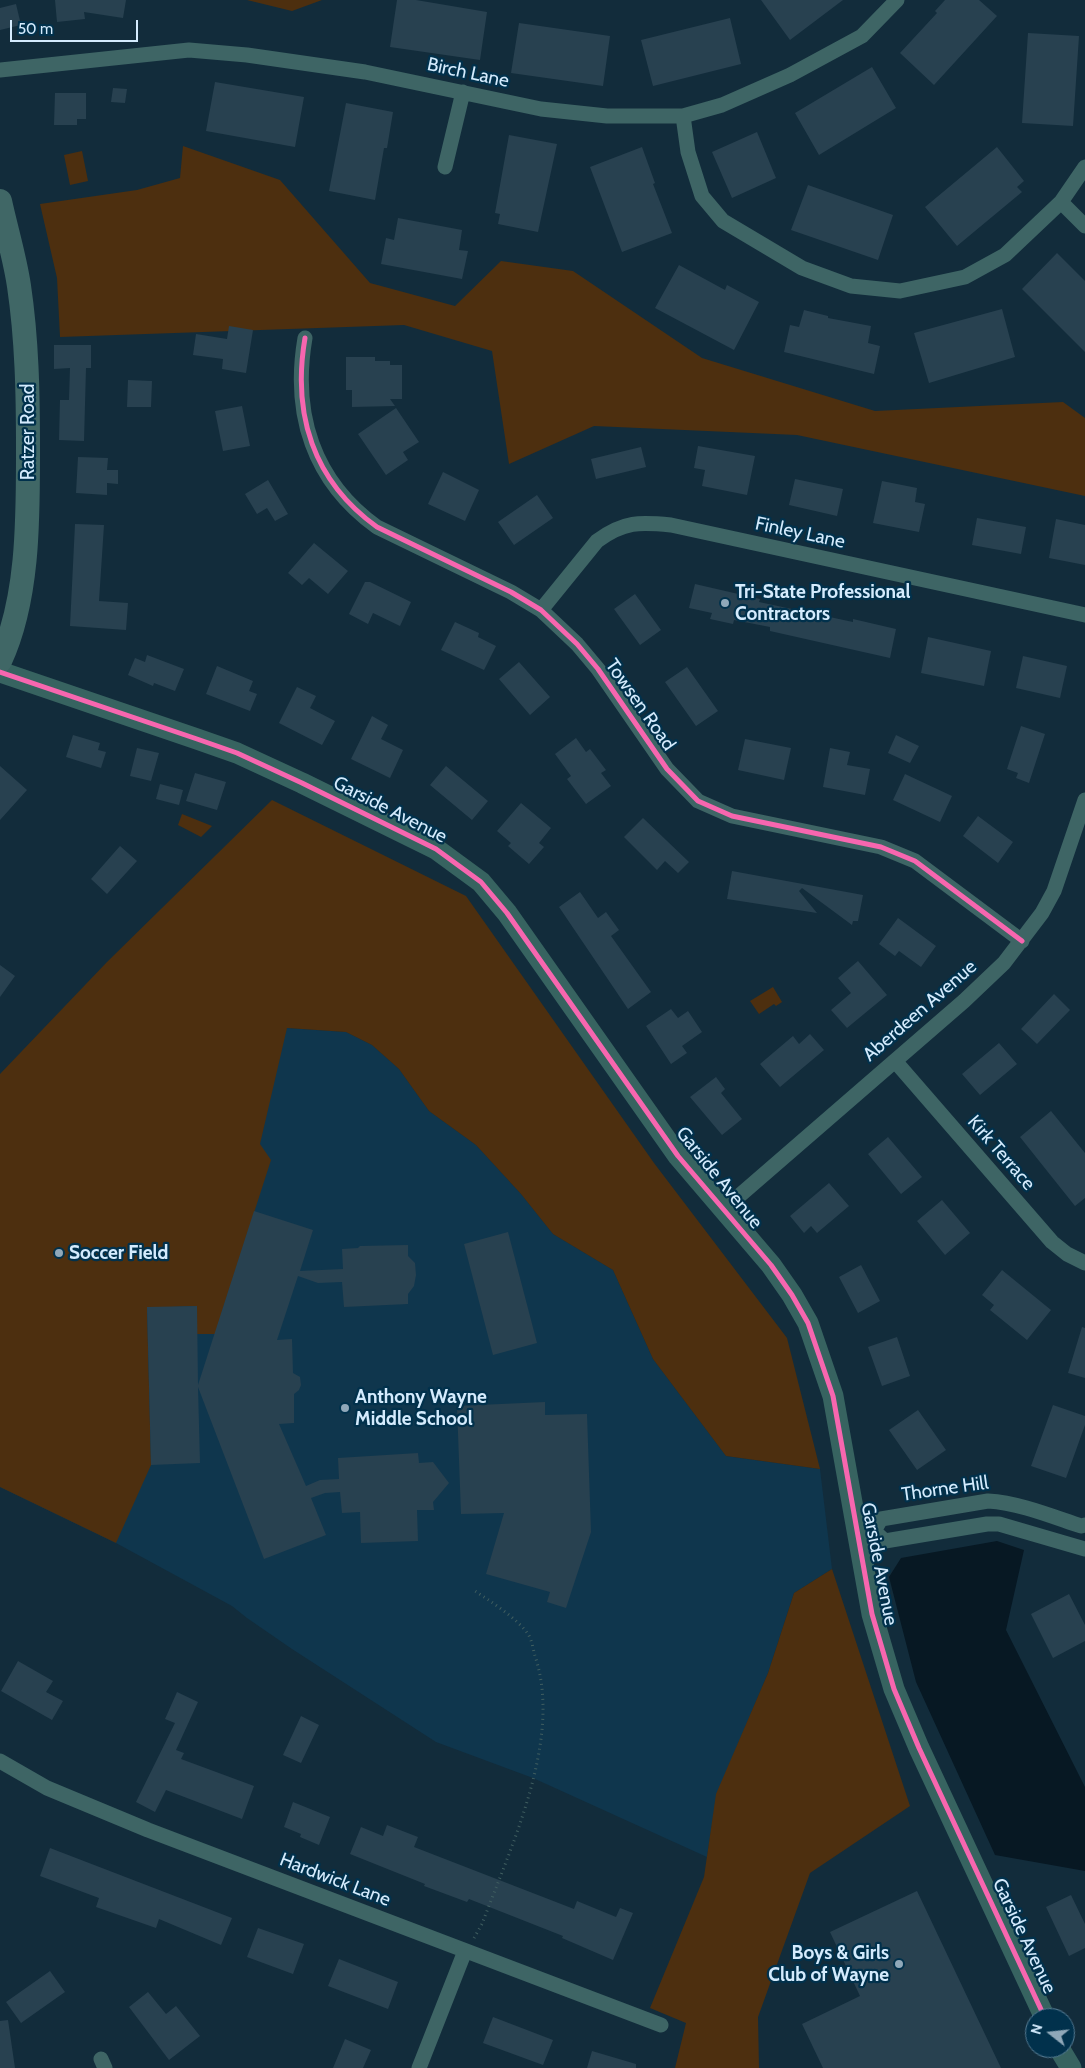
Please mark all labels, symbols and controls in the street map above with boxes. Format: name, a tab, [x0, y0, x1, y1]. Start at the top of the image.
scale bar	[12, 10, 140, 42]
text: 50 m	[18, 20, 53, 38]
street label: Birch Lane	[425, 53, 511, 93]
street label: Ratzer Road	[17, 384, 39, 480]
street label: Finley Lane	[753, 512, 847, 554]
place label: Tri-State Professional Contractors	[735, 581, 911, 625]
marker: Tri-State Professional Contractors	[719, 597, 731, 609]
street label: Towsen Road	[600, 655, 680, 755]
street label: Garside Avenue	[329, 772, 451, 848]
street label: Aberdeen Avenue	[859, 956, 981, 1066]
street label: Kirk Terrace	[962, 1111, 1040, 1195]
street label: Garside Avenue	[671, 1122, 767, 1234]
place label: Soccer Field	[69, 1242, 168, 1264]
marker: Soccer Field	[53, 1247, 65, 1259]
place label: Anthony Wayne Middle School	[355, 1386, 487, 1430]
marker: Anthony Wayne Middle School	[339, 1402, 351, 1414]
street label: Thorne Hill	[900, 1472, 990, 1506]
street label: Garside Avenue	[856, 1501, 902, 1627]
street label: Hardwick Lane	[276, 1848, 394, 1912]
street label: Garside Avenue	[987, 1875, 1061, 1997]
place label: Boys & Girls Club of Wayne	[768, 1942, 889, 1986]
marker: Boys & Girls Club of Wayne	[893, 1958, 905, 1970]
north arrow	[1025, 2008, 1075, 2058]
text: N	[1027, 2022, 1047, 2036]

